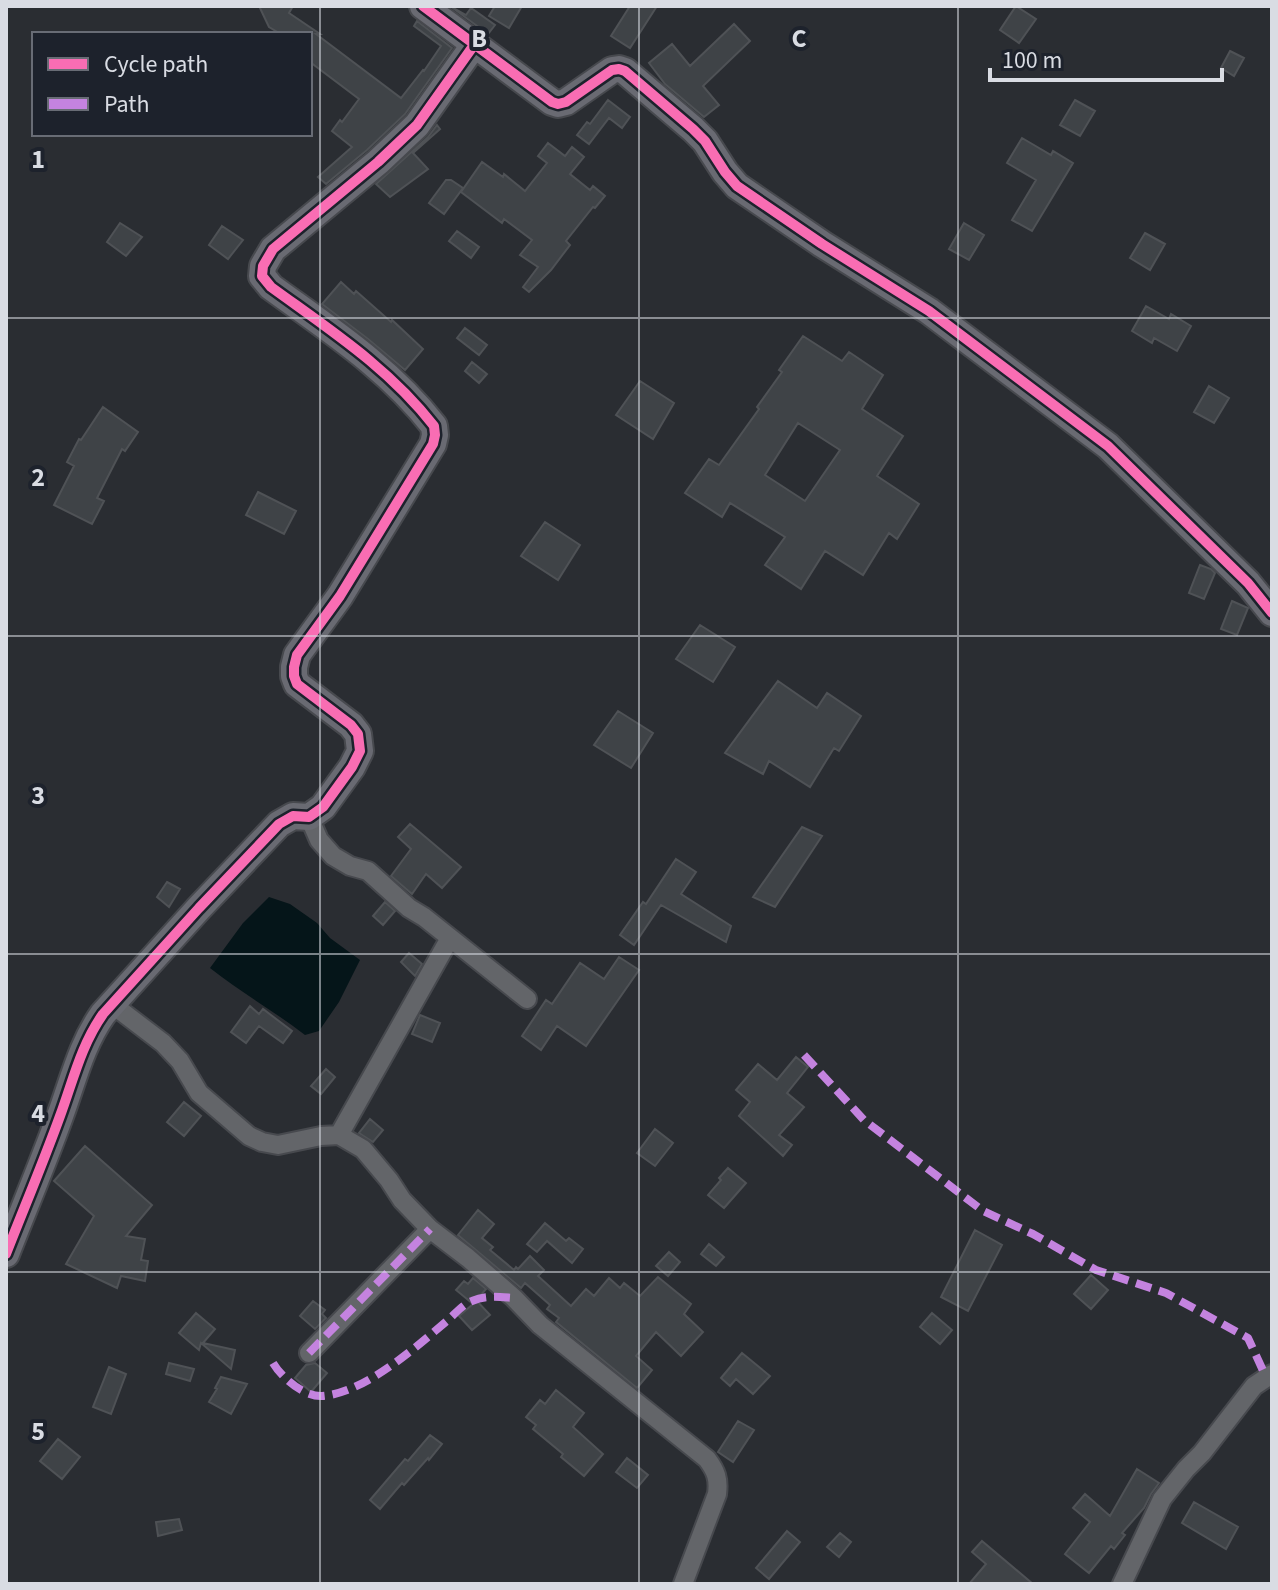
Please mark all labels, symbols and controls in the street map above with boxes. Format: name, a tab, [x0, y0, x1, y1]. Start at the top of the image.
text: B	[471, 20, 487, 57]
text: C	[791, 20, 807, 57]
legend	[32, 32, 312, 136]
scale bar	[990, 32, 1222, 82]
text: 100 m	[1002, 43, 1062, 78]
text: Cycle path	[104, 47, 208, 82]
text: Path	[104, 87, 150, 122]
text: 1	[31, 141, 45, 178]
text: 2	[31, 459, 45, 496]
text: 3	[31, 777, 45, 814]
text: 4	[31, 1095, 45, 1132]
text: 5	[31, 1413, 45, 1450]

